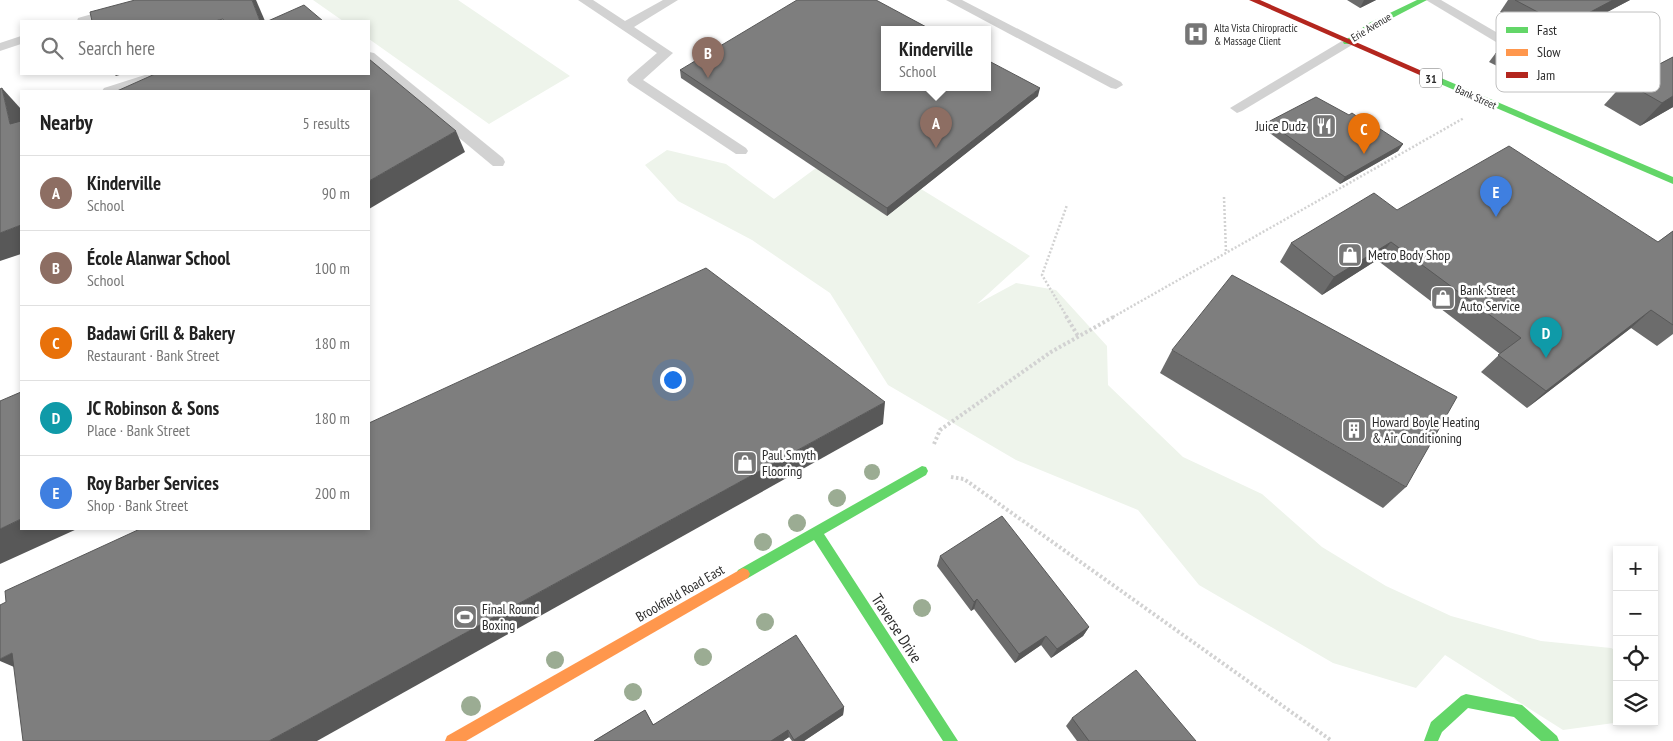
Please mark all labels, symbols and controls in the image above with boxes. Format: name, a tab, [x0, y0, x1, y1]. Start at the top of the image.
street label: Erie Avenue	[1348, 9, 1394, 44]
legend	[1496, 12, 1660, 92]
search box	[20, 20, 370, 75]
hospital icon: Alta Vista Chiropractic & Massage Client	[1183, 21, 1209, 47]
place label: Alta Vista Chiropractic & Massage Client	[1214, 21, 1298, 48]
text: Fast	[1537, 21, 1557, 39]
popup	[881, 26, 991, 91]
icon: search	[38, 34, 66, 62]
text: Search here	[78, 36, 155, 60]
pin: B	[692, 37, 724, 78]
text: Kinderville	[899, 37, 973, 61]
text: Slow	[1537, 43, 1561, 61]
text: School	[899, 61, 936, 81]
text: Jam	[1536, 66, 1555, 84]
road number: 31	[1420, 68, 1442, 88]
street label: Bank Street	[1453, 82, 1499, 112]
pin: A	[920, 107, 952, 148]
text: Nearby	[40, 109, 93, 136]
text: 5 results	[303, 113, 350, 133]
restaurant icon: Juice Dudz	[1311, 113, 1337, 139]
pin: C	[1348, 113, 1380, 154]
place label: Juice Dudz	[1254, 117, 1306, 135]
text: Kinderville	[87, 171, 161, 195]
pin: E	[1480, 176, 1512, 217]
text: A	[52, 183, 60, 203]
text: 90 m	[322, 183, 350, 203]
text: School	[87, 195, 124, 215]
shop icon: Metro Body Shop	[1337, 242, 1363, 268]
text: École Alanwar School	[87, 246, 230, 270]
place label: Metro Body Shop	[1368, 246, 1450, 264]
text: B	[52, 258, 60, 278]
text: 100 m	[315, 258, 350, 278]
text: School	[87, 270, 124, 290]
place label: Bank Street Auto Service	[1460, 281, 1520, 315]
shop icon: Bank Street Auto Service	[1430, 285, 1456, 311]
pin: D	[1530, 317, 1562, 358]
text: Badawi Grill & Bakery	[87, 321, 235, 345]
text: C	[52, 333, 60, 353]
text: 180 m	[315, 333, 350, 353]
text: Restaurant · Bank Street	[87, 345, 220, 365]
your location	[660, 367, 686, 393]
text: JC Robinson & Sons	[87, 396, 219, 420]
text: D	[52, 408, 60, 428]
text: 180 m	[315, 408, 350, 428]
place label: Howard Boyle Heating & Air Conditioning	[1372, 413, 1480, 447]
building icon: Howard Boyle Heating & Air Conditioning	[1341, 417, 1367, 443]
text: Place · Bank Street	[87, 420, 190, 440]
place label: Paul Smyth Flooring	[762, 446, 816, 480]
shop icon: Paul Smyth Flooring	[732, 450, 758, 476]
text: Roy Barber Services	[87, 471, 219, 495]
text: E	[53, 483, 59, 503]
text: 200 m	[315, 483, 350, 503]
text: Shop · Bank Street	[87, 495, 188, 515]
map controls	[1613, 546, 1658, 726]
button: +	[1613, 546, 1658, 591]
street label: Brookfield Road East	[633, 560, 728, 626]
street label: Traverse Drive	[867, 590, 927, 666]
button: −	[1613, 591, 1658, 636]
place label: Final Round Boxing	[482, 600, 539, 634]
sports icon: Final Round Boxing	[452, 604, 478, 630]
button: locate	[1613, 636, 1658, 681]
button: layers	[1613, 681, 1658, 726]

